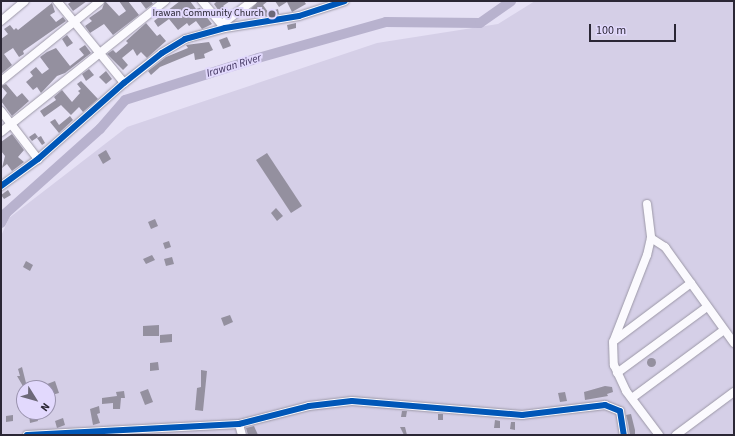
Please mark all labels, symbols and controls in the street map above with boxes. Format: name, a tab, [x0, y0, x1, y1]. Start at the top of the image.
place label: Irawan Community Church	[152, 8, 264, 20]
marker: Irawan Community Church	[267, 9, 277, 19]
scale bar	[591, 16, 678, 42]
text: 100 m	[596, 22, 626, 39]
water label: Irawan River	[205, 51, 263, 81]
north arrow	[16, 380, 56, 420]
text: N	[37, 399, 53, 414]

